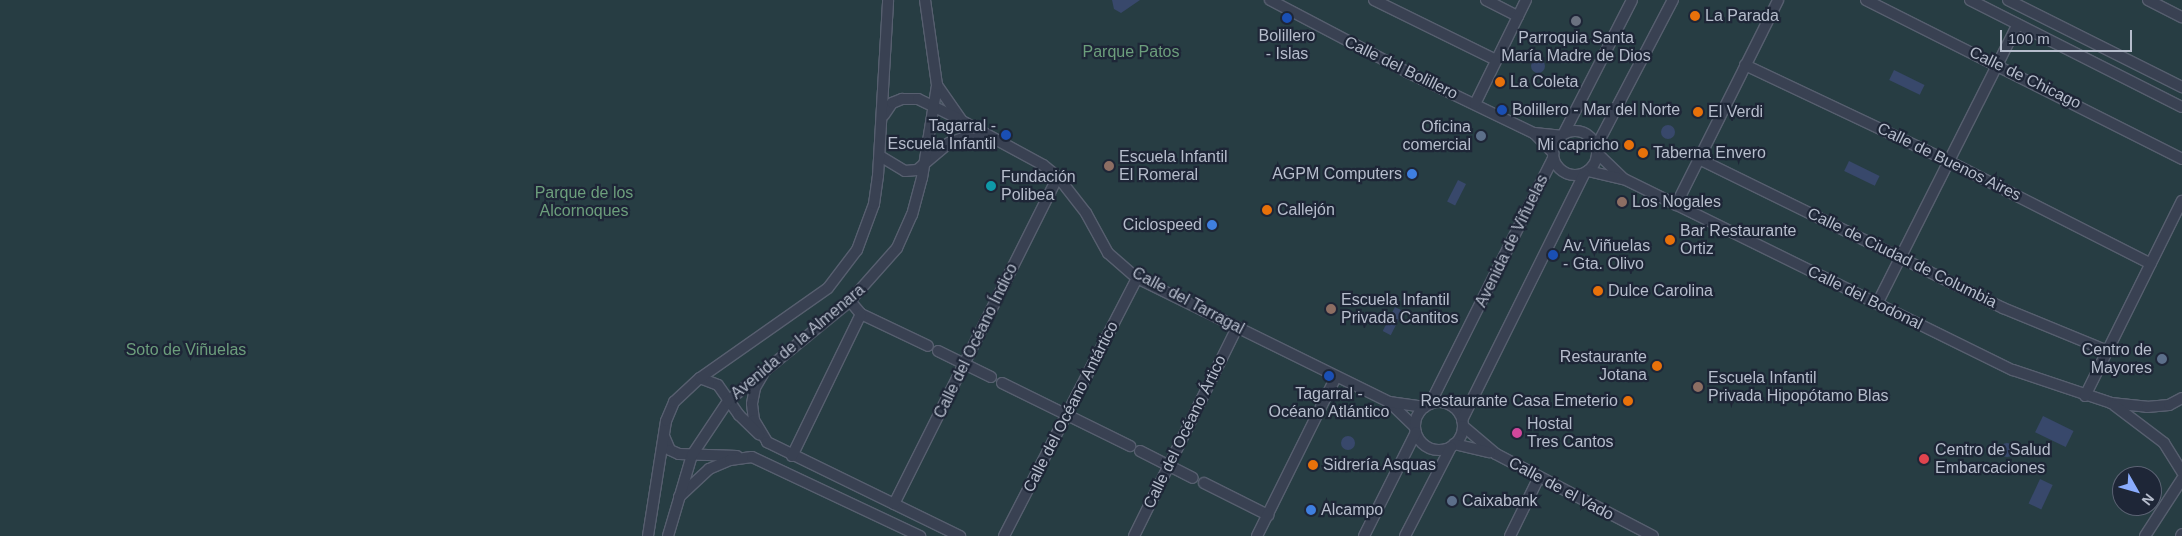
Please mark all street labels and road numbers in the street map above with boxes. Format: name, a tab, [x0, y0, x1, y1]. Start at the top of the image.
street label: Calle del Bolillero	[1341, 32, 1461, 104]
street label: Calle de Chicago	[1966, 43, 2084, 113]
street label: Calle de Buenos Aires	[1874, 119, 2024, 205]
street label: Avenida de Viñuelas	[1472, 171, 1552, 311]
street label: Calle de Ciudad de Columbia	[1804, 204, 2000, 312]
street label: Calle del Océano Índico	[930, 260, 1022, 422]
street label: Calle del Bodonal	[1804, 262, 1926, 334]
street label: Calle del Tarragal	[1129, 263, 1247, 339]
street label: Avenida de la Almenara	[727, 280, 869, 404]
street label: Calle del Océano Antártico	[1019, 318, 1123, 496]
street label: Calle del Océano Ártico	[1140, 352, 1230, 512]
street label: Calle de el Vado	[1505, 453, 1617, 525]

